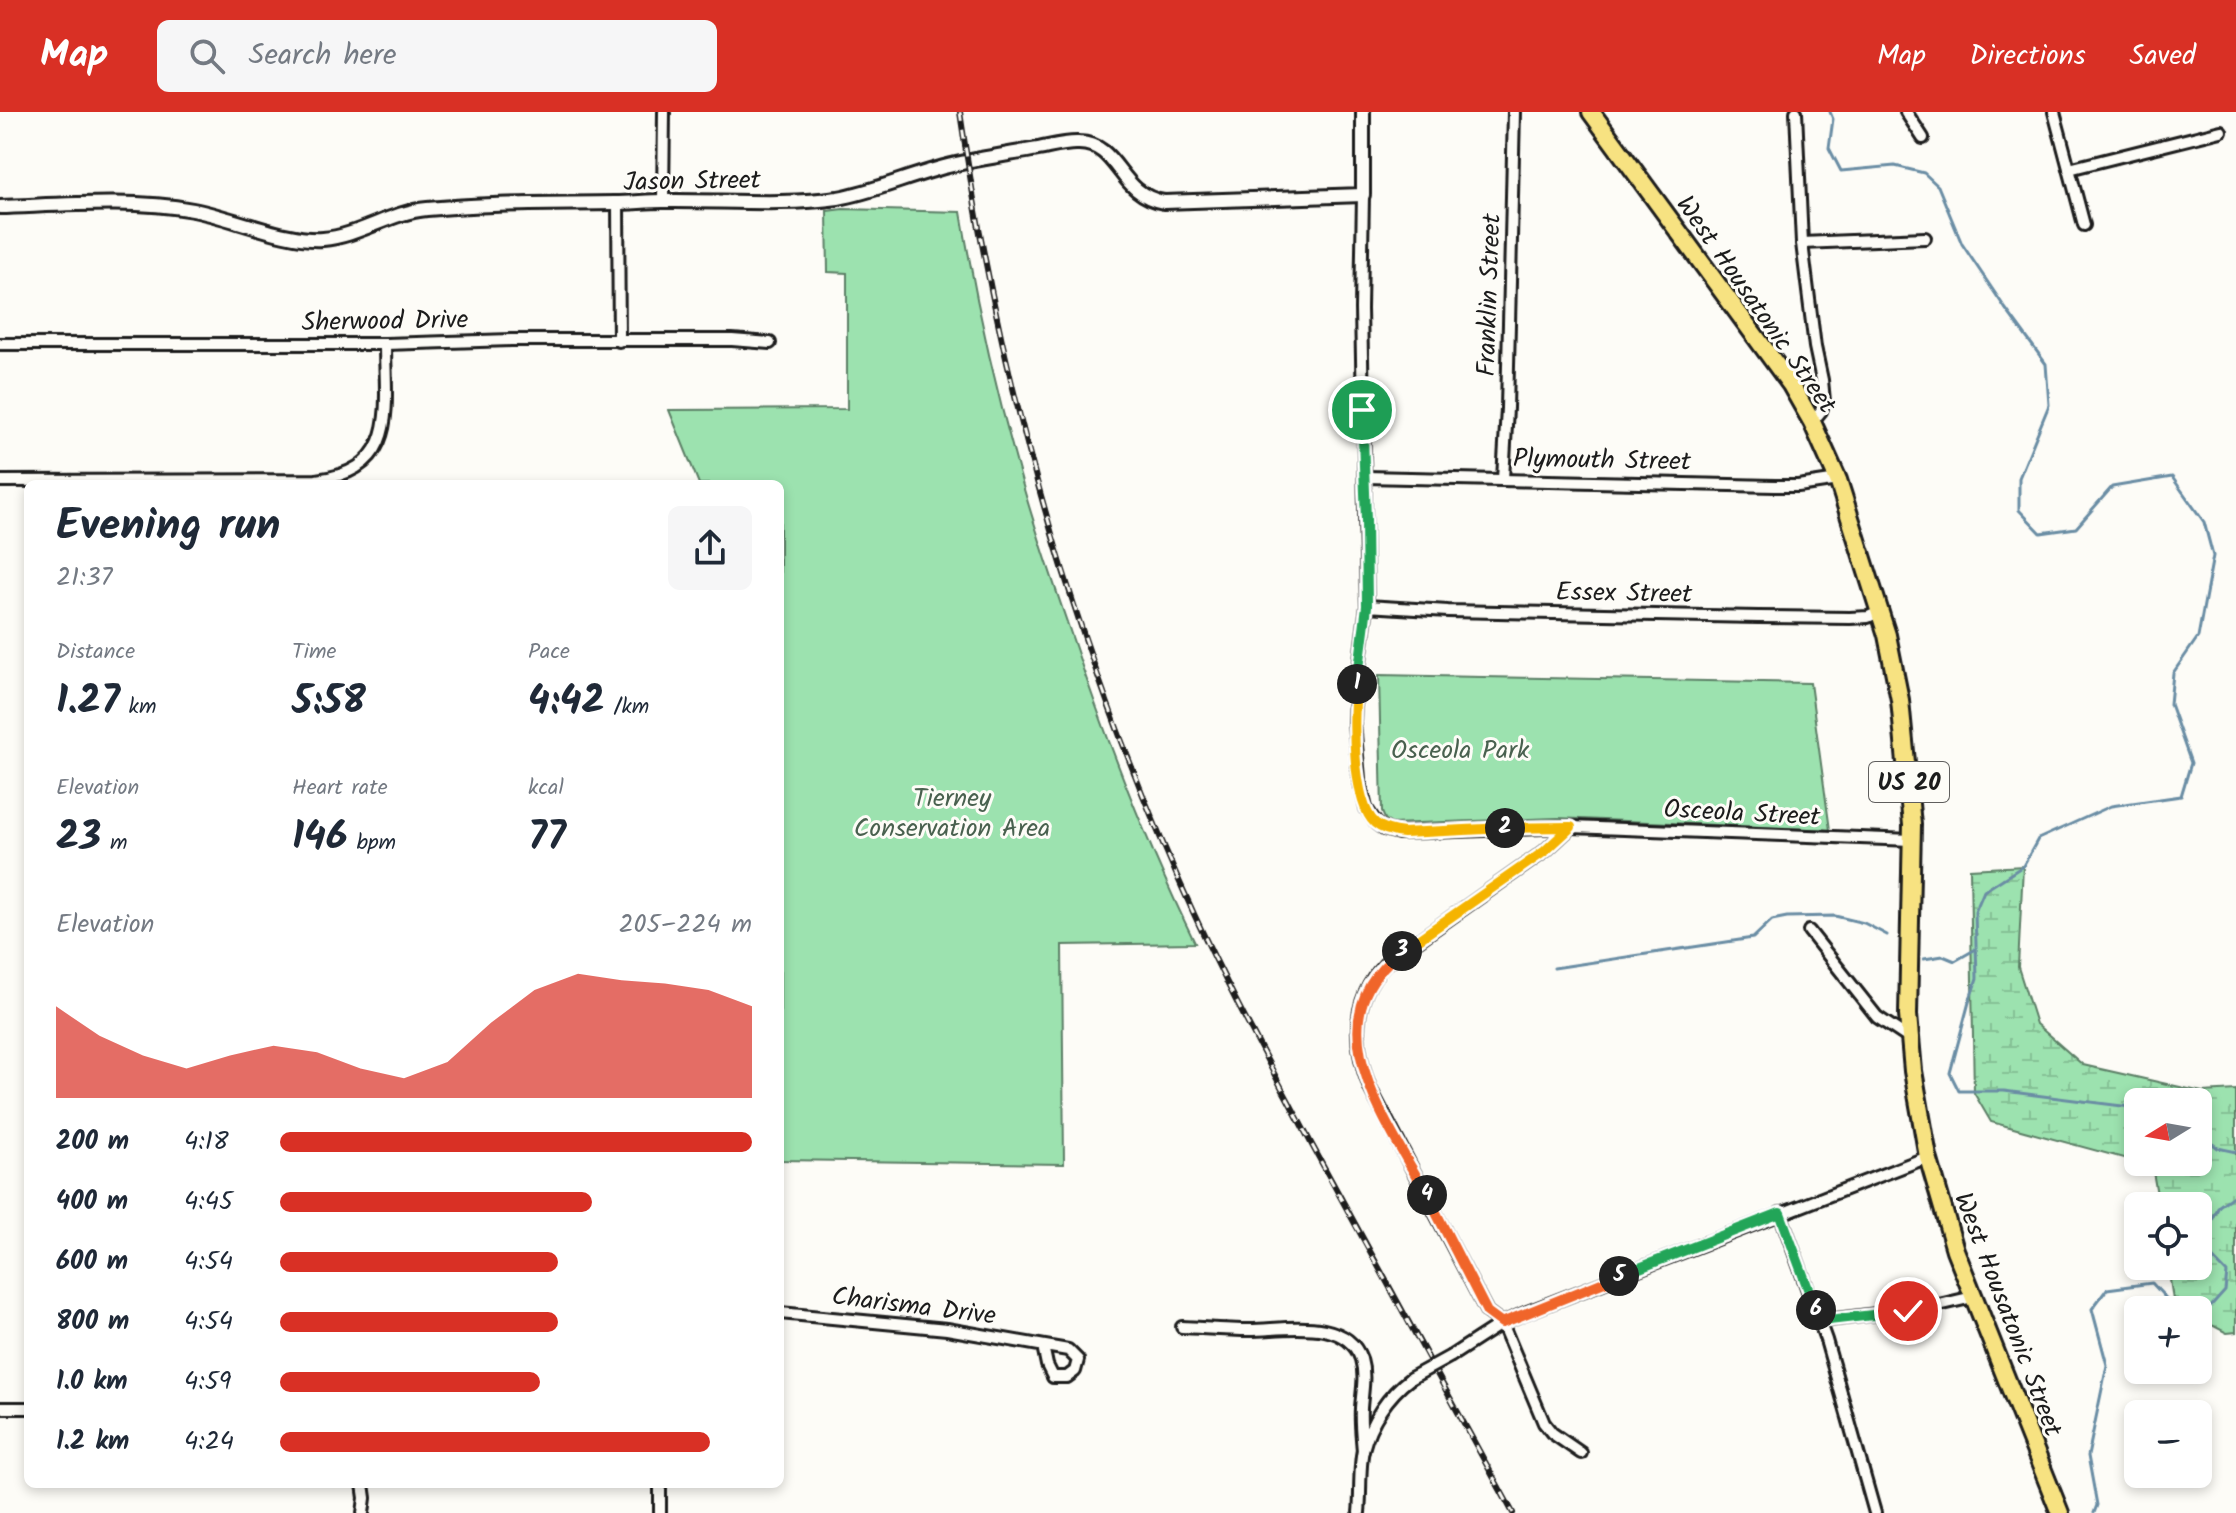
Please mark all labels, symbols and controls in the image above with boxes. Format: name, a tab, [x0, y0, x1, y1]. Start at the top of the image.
search box	[157, 20, 717, 92]
text: Map	[40, 26, 109, 86]
text: Search here	[249, 32, 396, 80]
icon: search	[185, 34, 229, 78]
text: Map	[1877, 34, 1926, 79]
text: Directions	[1970, 34, 2086, 79]
text: Saved	[2130, 34, 2196, 79]
street label: Jason Street	[623, 160, 762, 204]
street label: West Housatonic Street	[1664, 187, 1847, 424]
street label: Franklin Street	[1466, 212, 1514, 377]
street label: Sherwood Drive	[301, 300, 469, 344]
pin	[1328, 376, 1396, 444]
icon: arrive	[1340, 388, 1384, 432]
street label: Plymouth Street	[1513, 438, 1692, 484]
text: Evening run	[56, 492, 280, 562]
button: share	[668, 506, 752, 590]
text: 21:37	[56, 557, 113, 599]
street label: Essex Street	[1555, 572, 1694, 616]
text: Distance	[56, 635, 135, 670]
text: Time	[292, 635, 336, 670]
text: Pace	[528, 635, 570, 670]
pin: 1	[1337, 664, 1377, 704]
text: 1	[1354, 666, 1360, 701]
text: 1.27	[56, 670, 120, 734]
text: 5:58	[292, 670, 366, 734]
text: 4:42	[528, 670, 605, 734]
text: km	[120, 690, 156, 725]
text: /km	[605, 690, 649, 725]
park label: Osceola Park	[1391, 730, 1530, 772]
road number: US 20	[1869, 762, 1949, 802]
text: Elevation	[56, 771, 139, 806]
text: Heart rate	[292, 771, 388, 806]
text: kcal	[528, 771, 564, 806]
park label: Tierney Conservation Area	[854, 778, 1050, 850]
street label: Osceola Street	[1662, 789, 1822, 839]
text: 23	[56, 806, 101, 870]
text: 146	[292, 806, 348, 870]
text: 77	[528, 806, 566, 870]
pin: 2	[1485, 808, 1525, 848]
text: 2	[1499, 810, 1511, 845]
text: m	[101, 826, 128, 861]
text: bpm	[348, 826, 396, 861]
text: Elevation	[56, 904, 154, 946]
text: 205–224 m	[618, 904, 752, 946]
pin: 3	[1382, 931, 1422, 971]
text: 3	[1396, 933, 1408, 968]
north arrow	[2124, 1088, 2212, 1176]
map controls	[2124, 1088, 2212, 1488]
text: 200 m	[56, 1121, 129, 1163]
text: 4:18	[184, 1121, 229, 1163]
pin: 4	[1407, 1175, 1447, 1215]
text: 4	[1421, 1177, 1433, 1212]
text: 400 m	[56, 1181, 128, 1223]
text: 4:45	[184, 1181, 233, 1223]
street label: West Housatonic Street	[1941, 1187, 2073, 1444]
button: locate	[2124, 1192, 2212, 1280]
text: 600 m	[56, 1241, 128, 1283]
text: 4:54	[184, 1241, 233, 1283]
pin: 5	[1599, 1256, 1639, 1296]
text: 5	[1613, 1258, 1625, 1293]
street label: Charisma Drive	[829, 1276, 999, 1338]
pin	[1874, 1277, 1942, 1345]
icon: check	[1886, 1289, 1930, 1333]
pin: 6	[1796, 1290, 1836, 1330]
text: 6	[1810, 1292, 1822, 1327]
button: +	[2124, 1296, 2212, 1384]
text: 800 m	[56, 1301, 129, 1343]
text: 4:54	[184, 1301, 233, 1343]
text: 1.0 km	[56, 1361, 127, 1403]
text: 4:59	[184, 1361, 231, 1403]
button: −	[2124, 1400, 2212, 1488]
text: 1.2 km	[56, 1421, 129, 1463]
text: 4:24	[184, 1421, 234, 1463]

